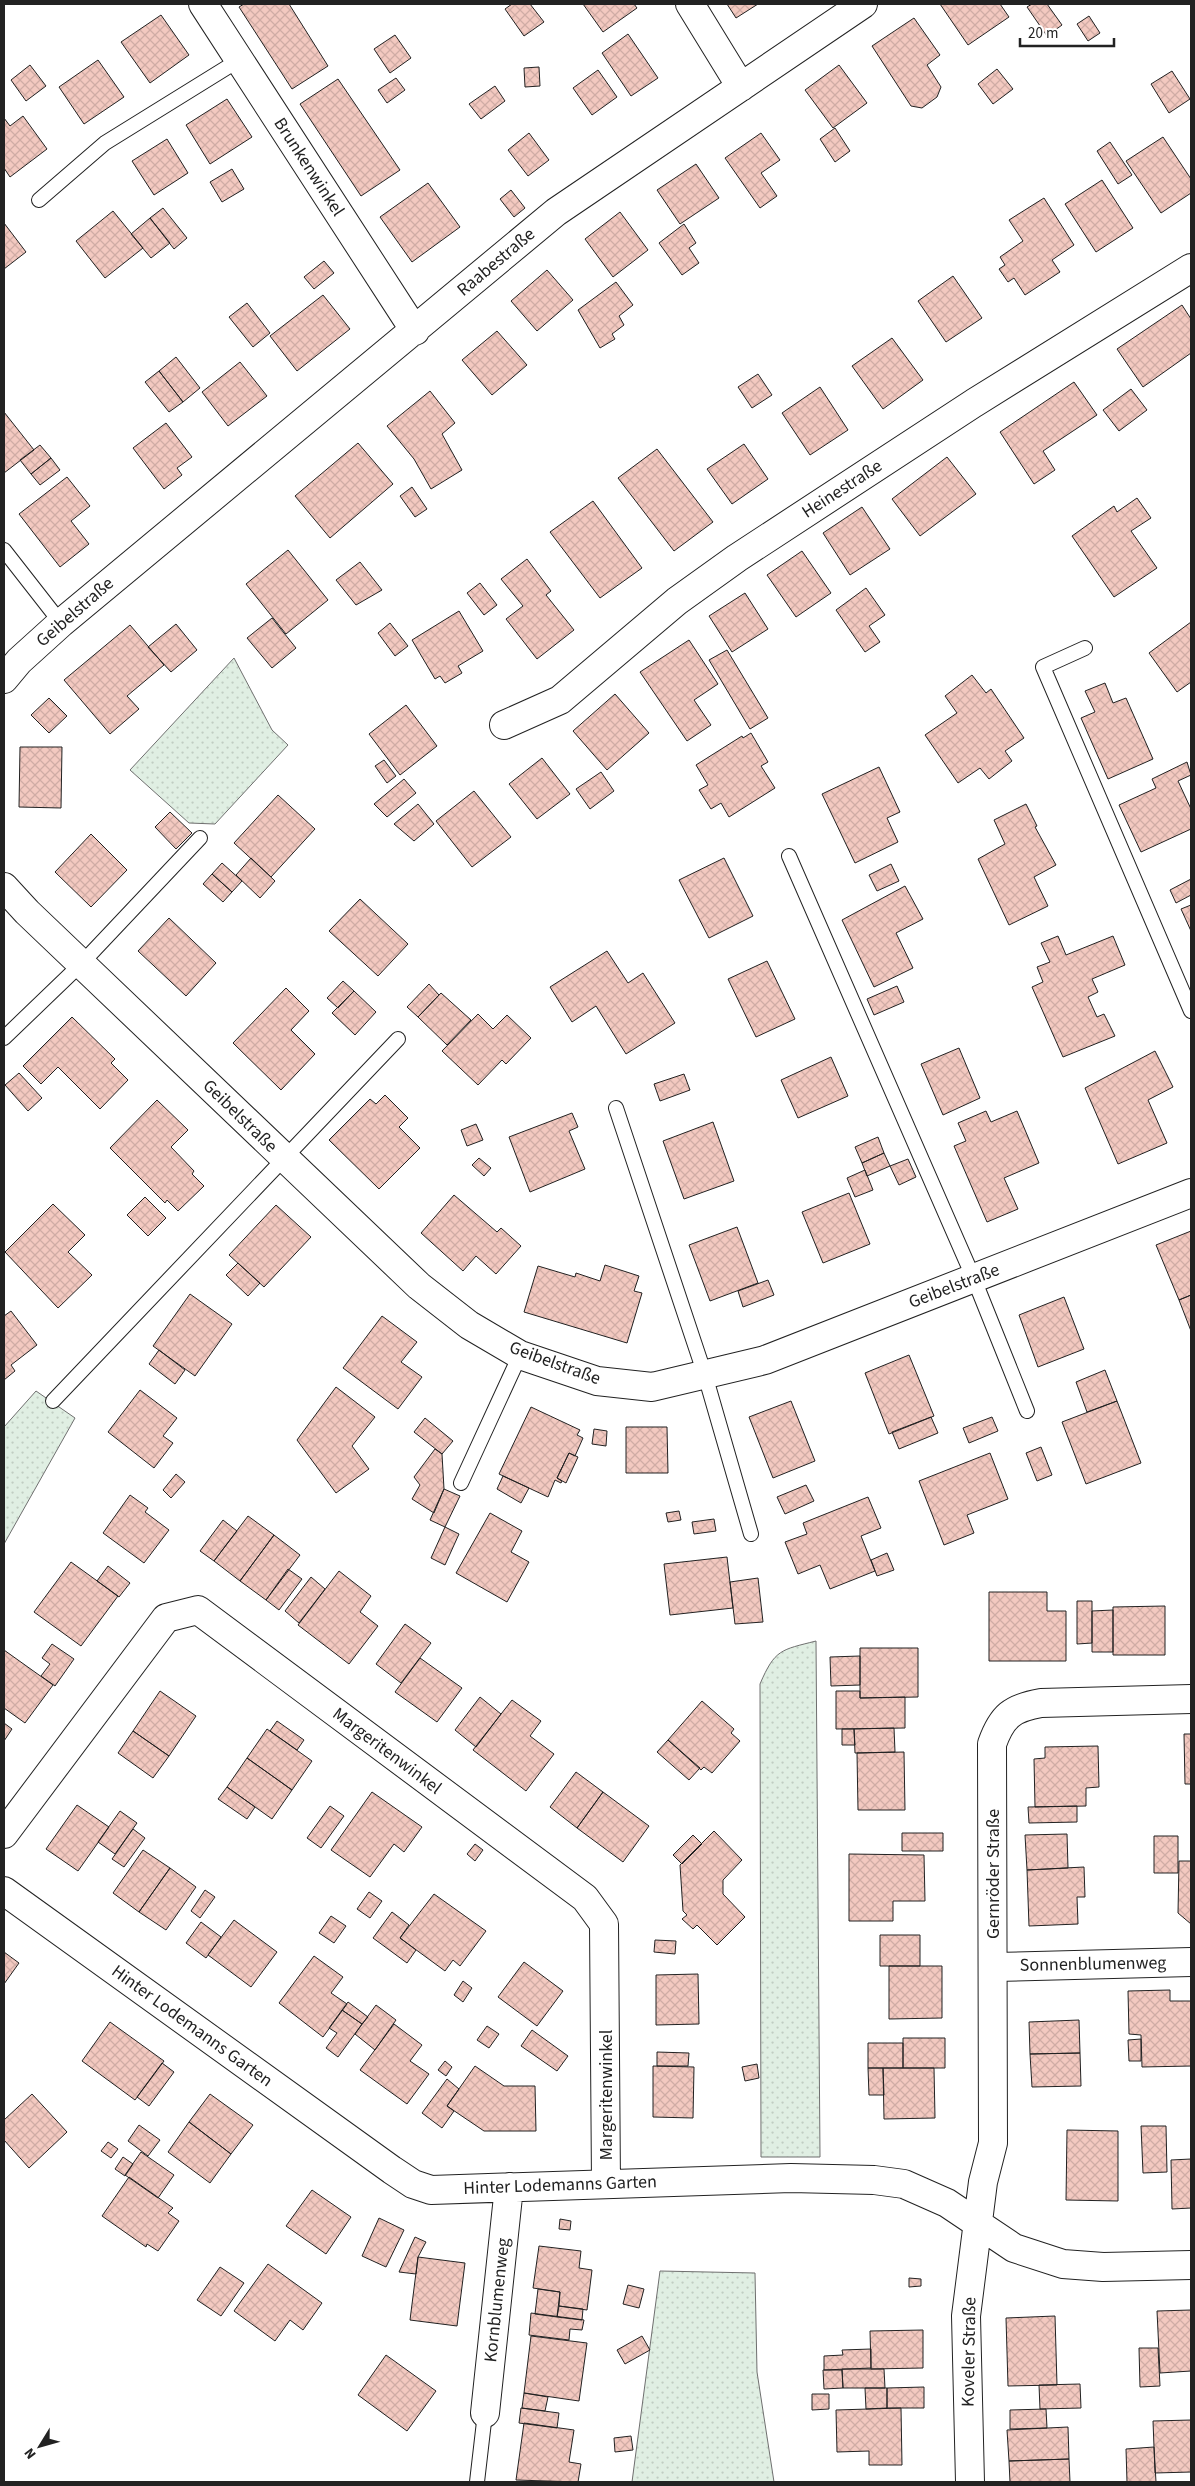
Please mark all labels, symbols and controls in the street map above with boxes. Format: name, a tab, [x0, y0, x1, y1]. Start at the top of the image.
scale bar	[1020, 15, 1114, 47]
text: 20 m	[1028, 23, 1058, 44]
street label: Brunkenwinkel	[268, 113, 350, 221]
street label: Raabestraße	[452, 222, 540, 302]
street label: Heinestraße	[797, 454, 887, 524]
street label: Geibelstraße	[31, 571, 119, 653]
street label: Geibelstraße	[197, 1074, 283, 1158]
street label: Geibelstraße	[905, 1257, 1003, 1315]
street label: Geibelstraße	[506, 1335, 604, 1391]
street label: Margeritenwinkel	[327, 1702, 447, 1800]
street label: Gernröder Straße	[981, 1809, 1006, 1939]
street label: Sonnenblumenweg	[1020, 1950, 1166, 1978]
street label: Hinter Lodemanns Garten	[106, 1959, 278, 2093]
street label: Margeritenwinkel	[594, 2030, 619, 2160]
street label: Hinter Lodemanns Garten	[463, 2169, 657, 2201]
street label: Kornblumenweg	[478, 2237, 516, 2363]
street label: Koveler Straße	[956, 2297, 982, 2407]
north arrow	[15, 2421, 65, 2471]
text: N	[20, 2443, 41, 2463]

